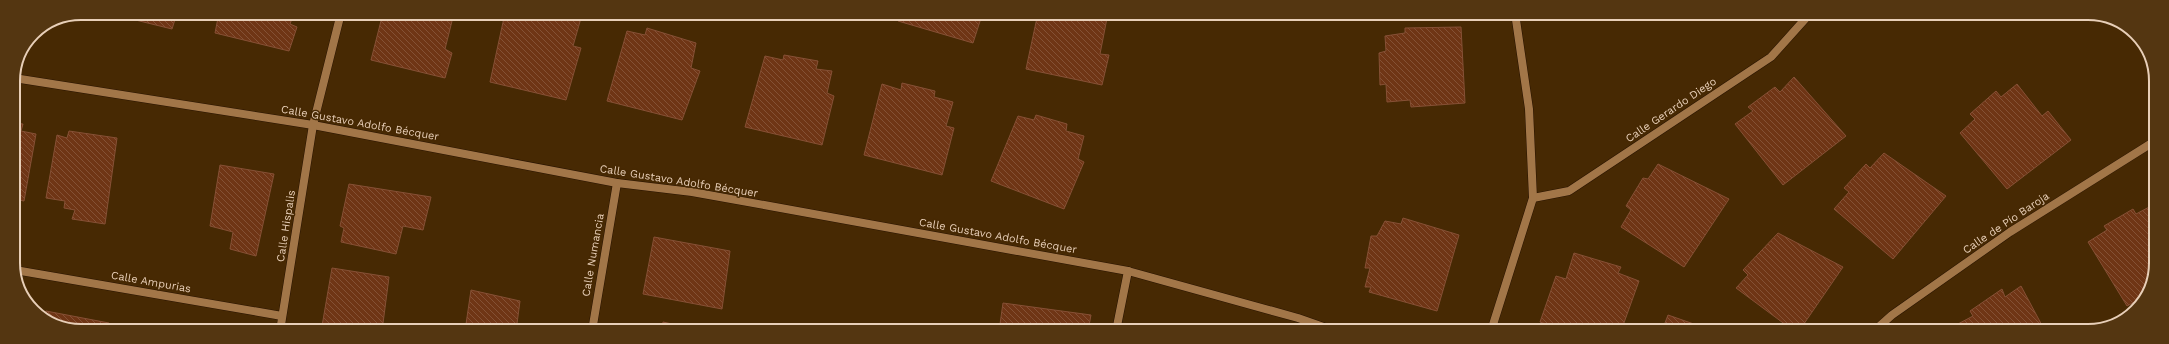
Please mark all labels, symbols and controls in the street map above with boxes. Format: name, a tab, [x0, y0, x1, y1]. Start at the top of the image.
street label: Calle Gerardo Diego	[1623, 75, 1719, 145]
street label: Calle Gustavo Adolfo Bécquer	[280, 103, 441, 143]
street label: Calle Gustavo Adolfo Bécquer	[599, 162, 760, 200]
street label: Calle Hispalis	[274, 189, 298, 263]
street label: Calle de Pío Baroja	[1960, 189, 2052, 257]
street label: Calle Numancia	[579, 212, 607, 298]
street label: Calle Gustavo Adolfo Bécquer	[918, 216, 1079, 256]
street label: Calle Ampurias	[110, 269, 192, 295]

